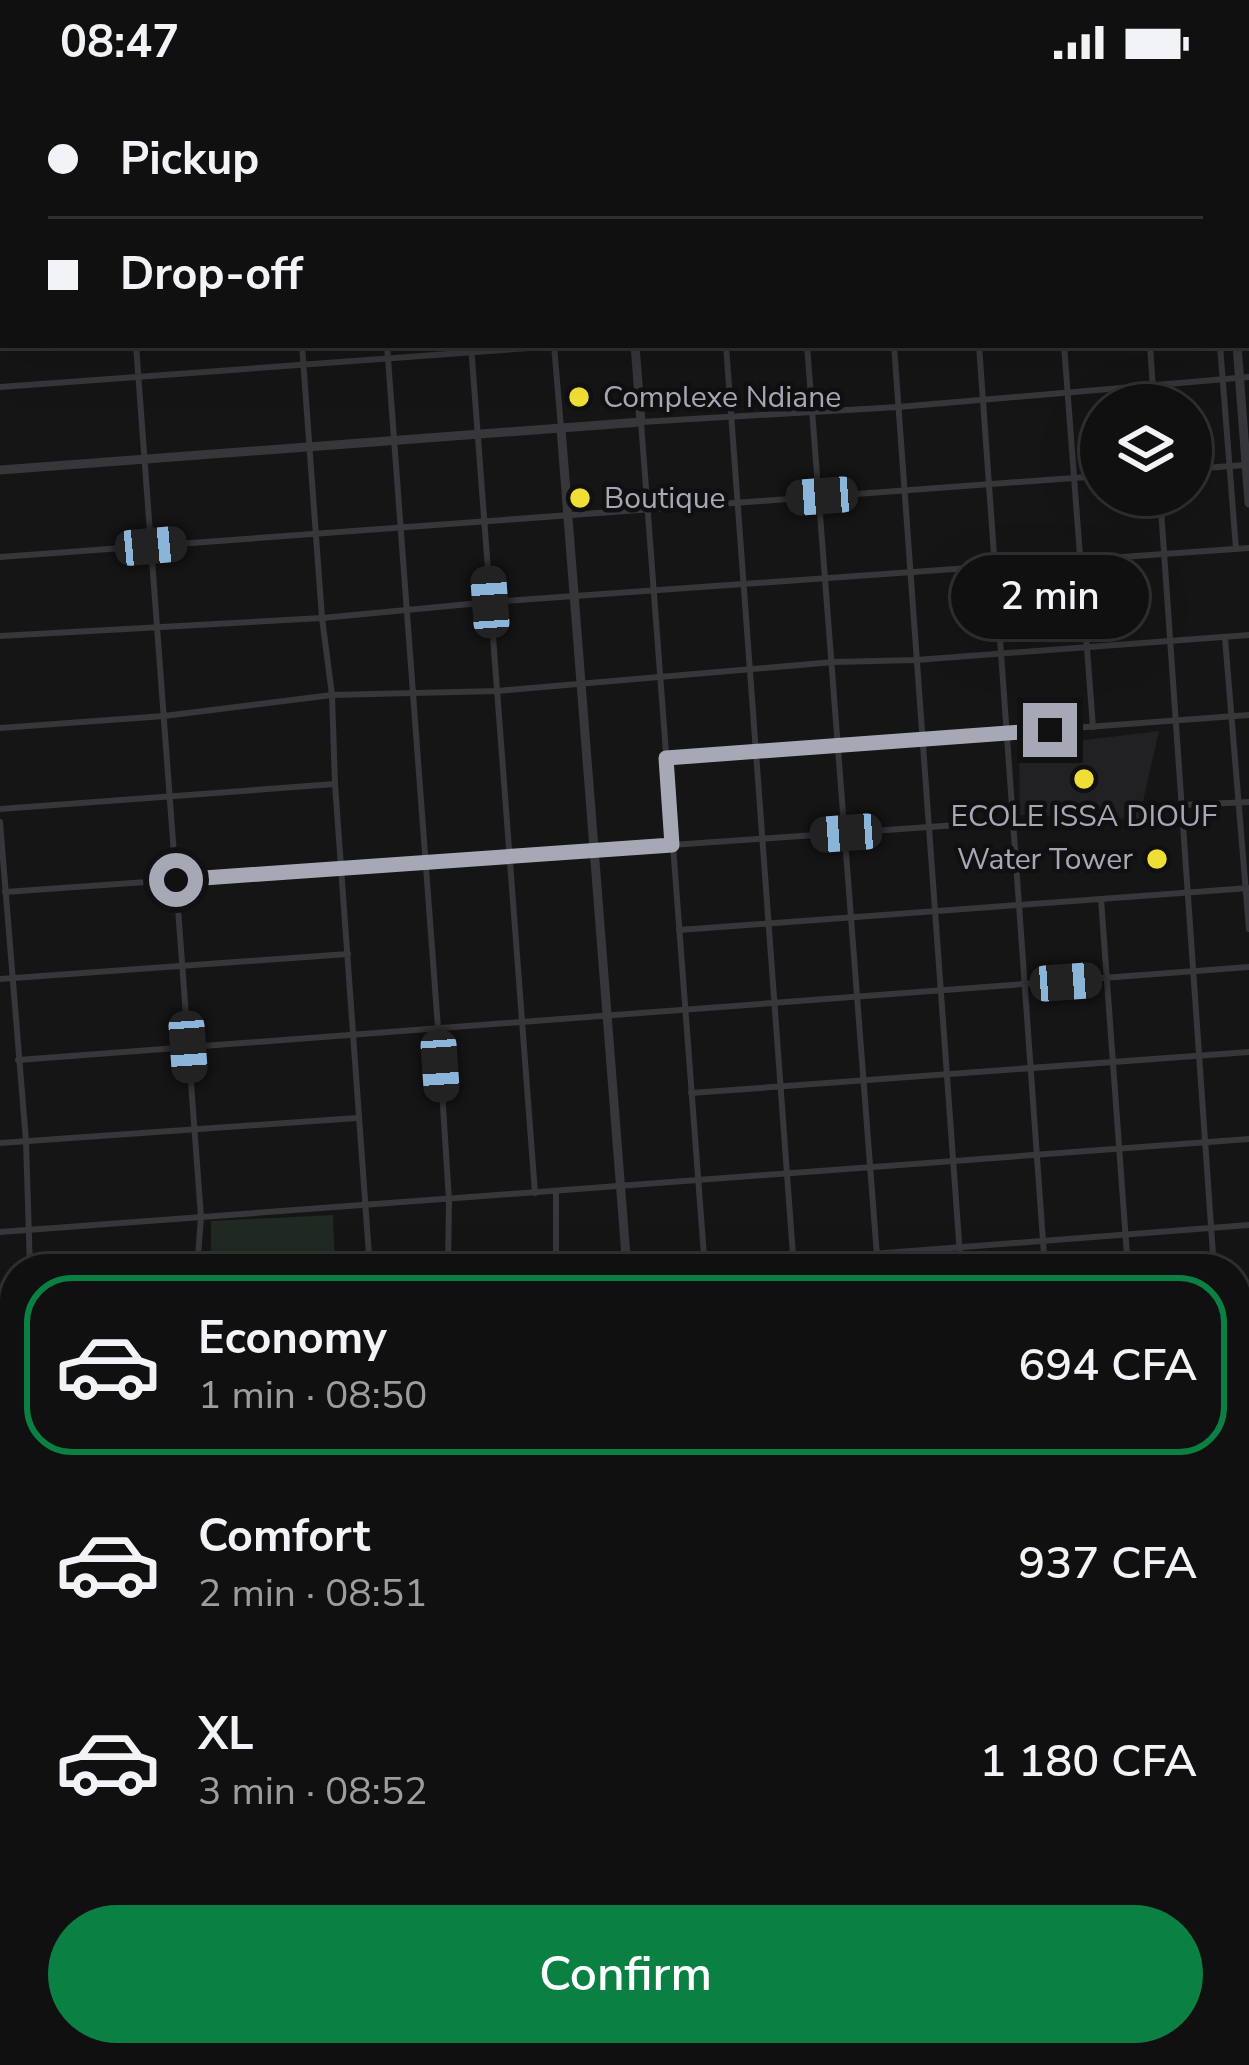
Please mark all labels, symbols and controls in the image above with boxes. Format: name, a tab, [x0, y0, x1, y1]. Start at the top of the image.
text: 08:47	[60, 12, 179, 73]
text: Pickup	[120, 129, 259, 190]
text: Drop-off	[120, 244, 303, 305]
place label: Complexe Ndiane	[603, 377, 841, 418]
marker: Complexe Ndiane	[566, 384, 592, 410]
map controls	[1080, 384, 1212, 516]
button: layers	[1080, 384, 1212, 516]
car	[785, 476, 859, 516]
place label: Boutique	[604, 478, 726, 519]
marker: Boutique	[567, 485, 593, 511]
car	[114, 525, 188, 567]
callout: 2 min	[951, 556, 1149, 640]
car	[470, 565, 510, 639]
text: 2 min	[1000, 570, 1100, 623]
route end	[1023, 703, 1077, 757]
marker: ECOLE ISSA DIOUF	[1071, 766, 1097, 792]
place label: ECOLE ISSA DIOUF	[951, 796, 1217, 837]
car	[809, 813, 883, 853]
place label: Water Tower	[957, 839, 1133, 880]
marker: Water Tower	[1144, 846, 1170, 872]
route start	[149, 853, 203, 907]
car	[1029, 962, 1103, 1002]
car	[168, 1010, 208, 1084]
car	[420, 1029, 460, 1103]
text: Economy	[198, 1308, 387, 1369]
icon: car	[54, 1311, 162, 1419]
text: 694 CFA	[1018, 1335, 1197, 1396]
text: 1 min · 08:50	[198, 1369, 427, 1422]
text: Comfort	[198, 1506, 370, 1567]
icon: car	[54, 1509, 162, 1617]
text: 937 CFA	[1018, 1533, 1197, 1594]
text: 2 min · 08:51	[198, 1567, 427, 1620]
text: XL	[198, 1704, 254, 1765]
icon: car	[54, 1707, 162, 1815]
text: 1 180 CFA	[979, 1731, 1197, 1792]
text: 3 min · 08:52	[198, 1765, 427, 1818]
button: Confirm	[48, 1905, 1203, 2043]

